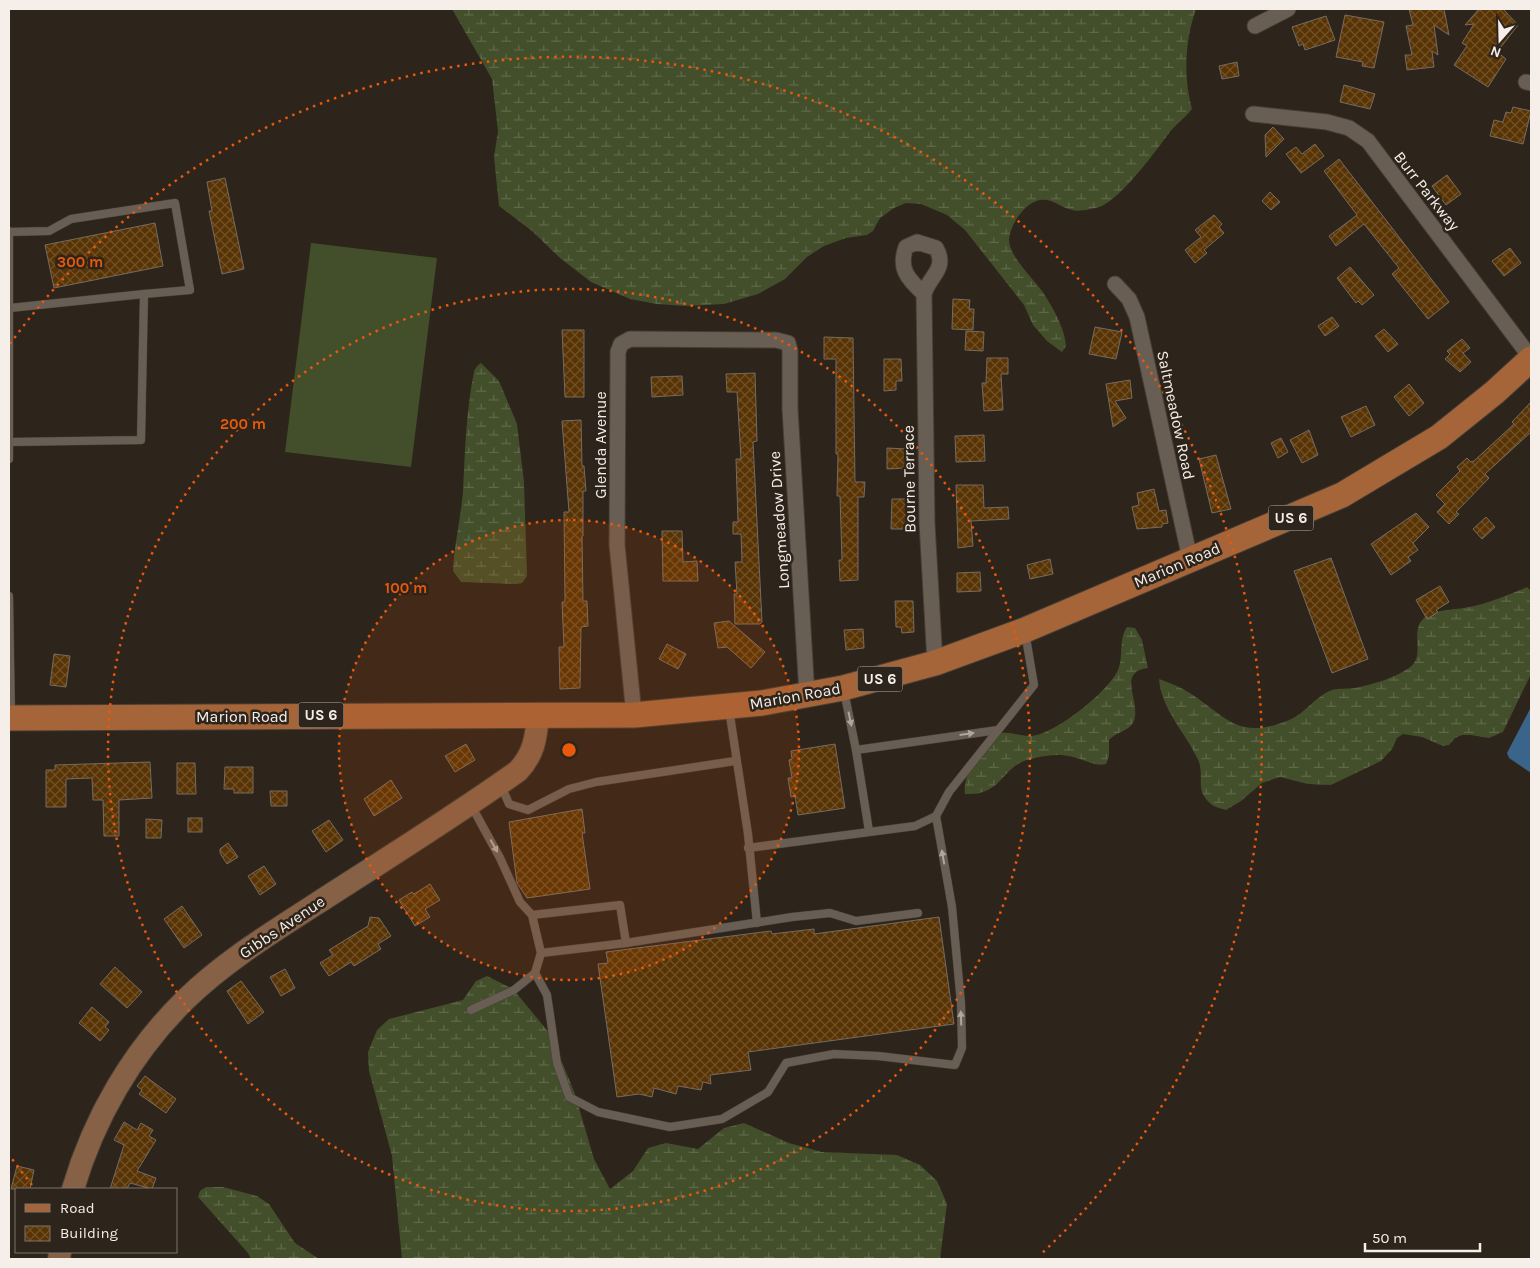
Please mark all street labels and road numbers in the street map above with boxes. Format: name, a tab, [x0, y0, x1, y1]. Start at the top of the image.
street label: Burr Parkway	[1390, 148, 1464, 235]
street label: Saltmeadow Road	[1153, 349, 1199, 481]
street label: Glenda Avenue	[591, 391, 610, 499]
street label: Bourne Terrace	[899, 425, 919, 533]
street label: Longmeadow Drive	[765, 451, 793, 589]
road number: US 6	[1268, 506, 1314, 530]
street label: Marion Road	[1131, 538, 1223, 592]
road number: US 6	[858, 666, 902, 692]
street label: Marion Road	[748, 679, 842, 713]
road number: US 6	[298, 702, 344, 728]
street label: Marion Road	[196, 707, 288, 726]
street label: Gibbs Avenue	[236, 891, 328, 963]

